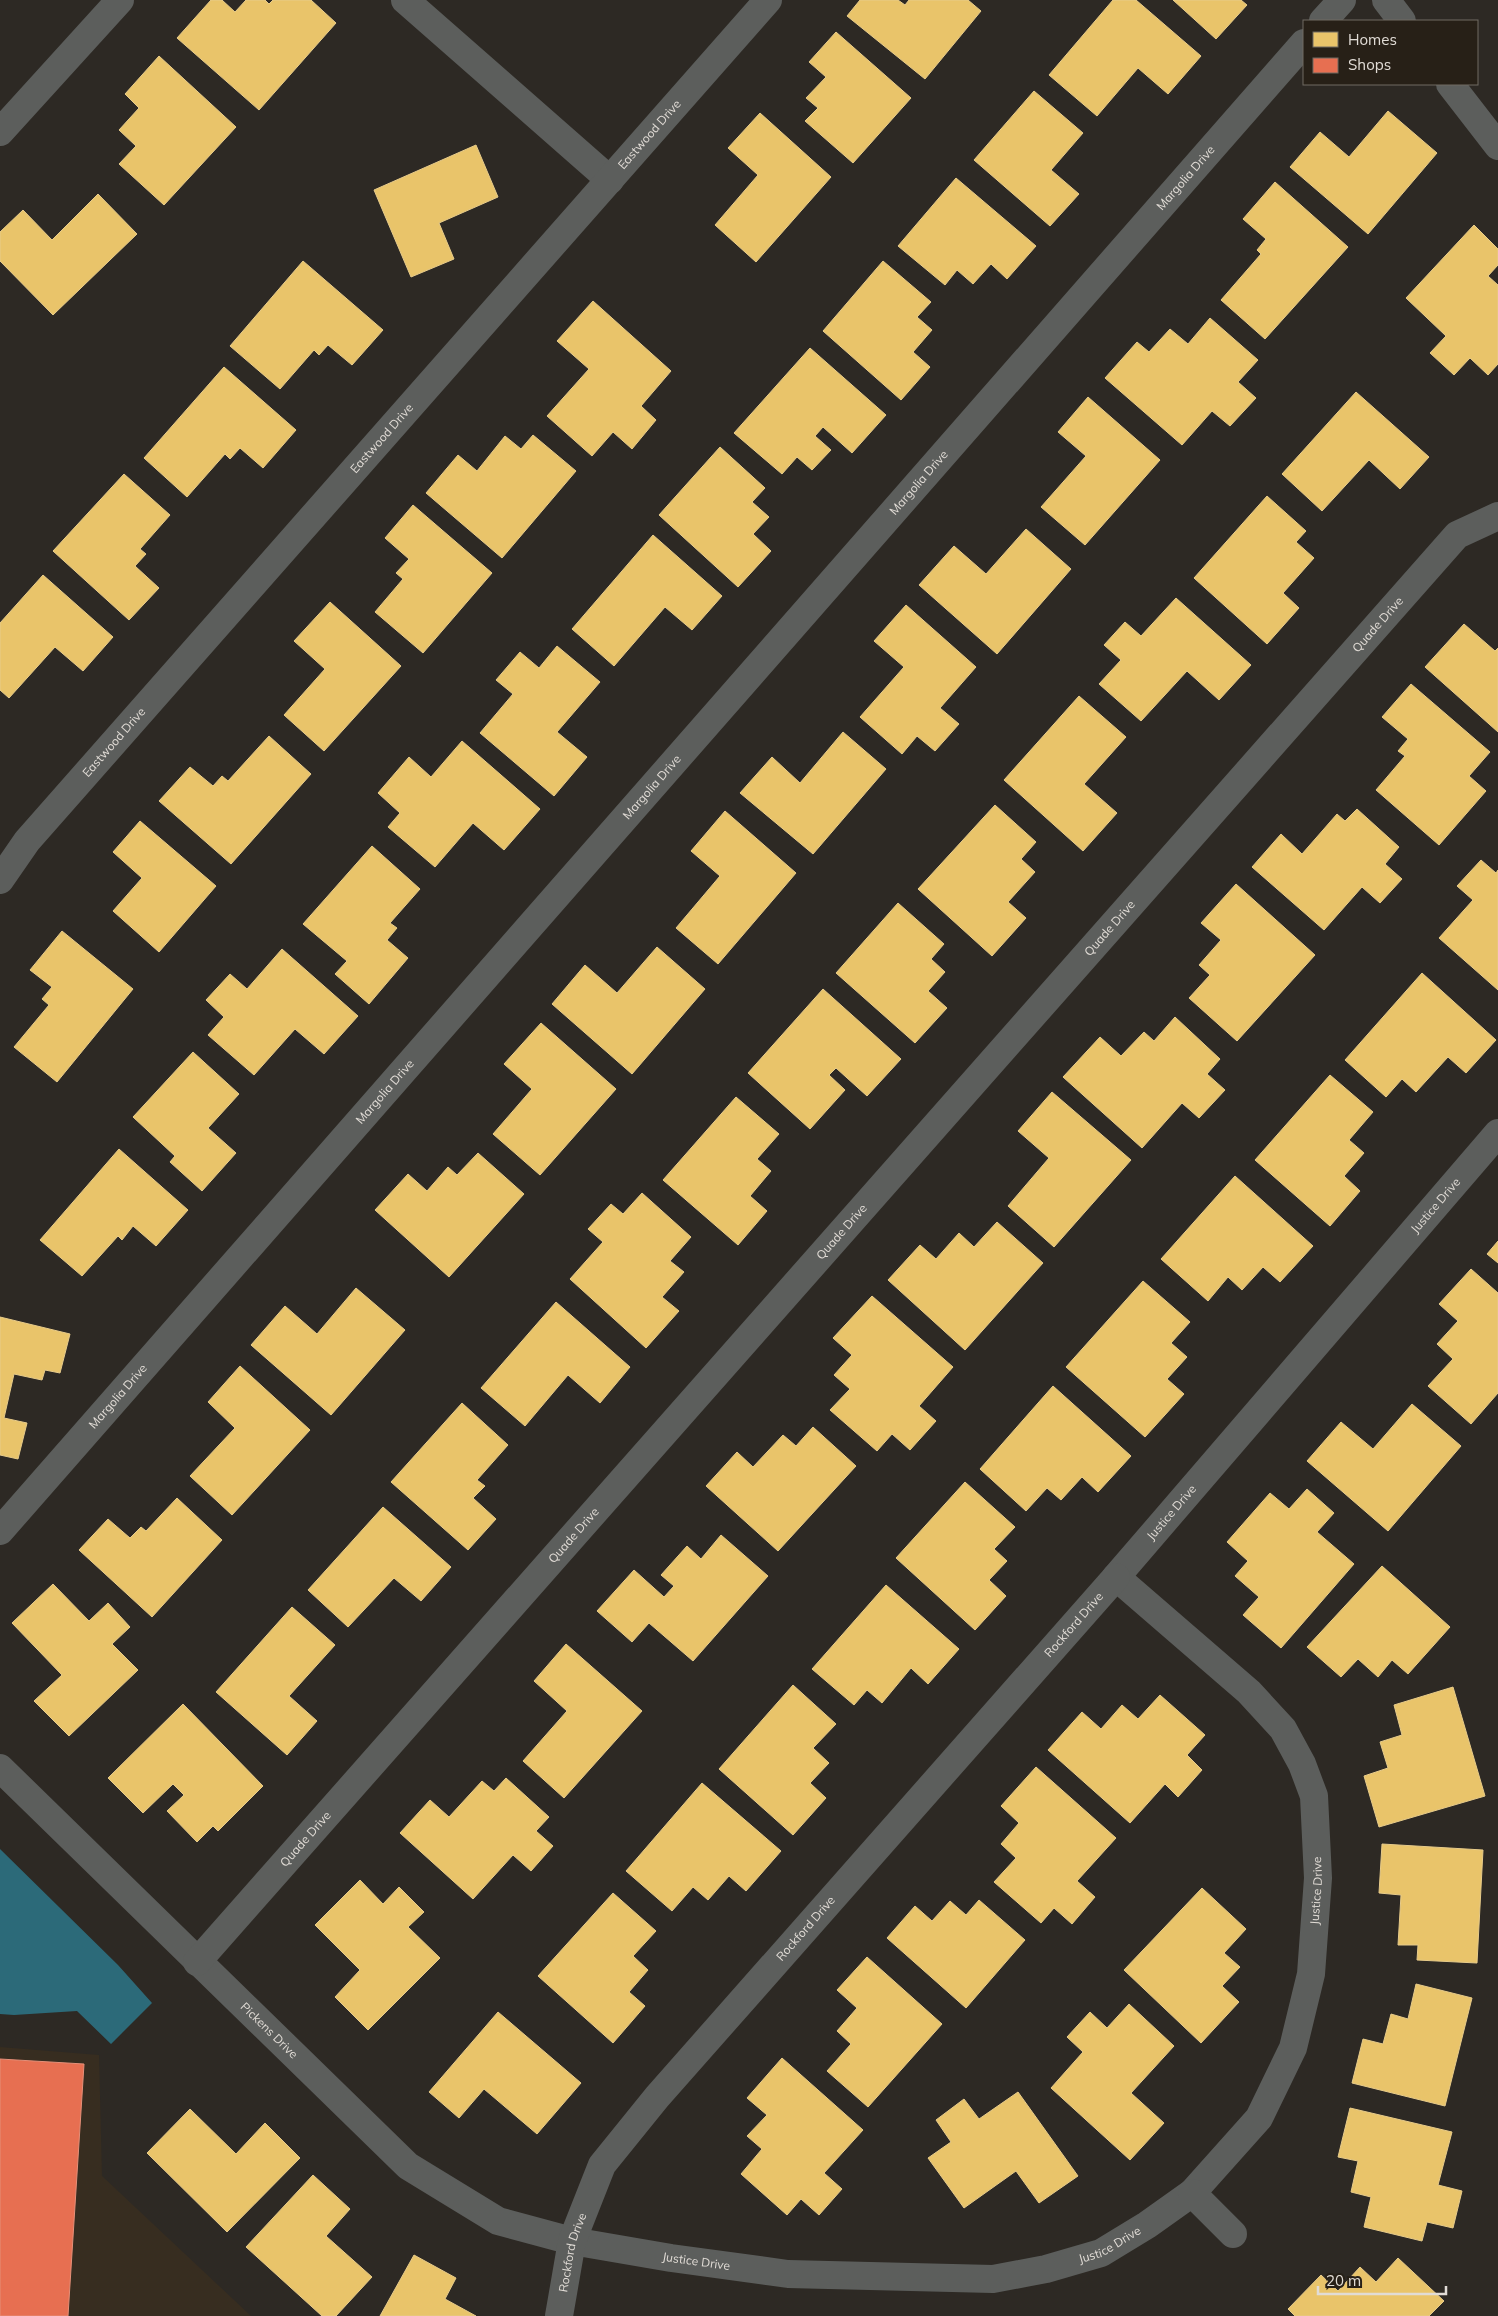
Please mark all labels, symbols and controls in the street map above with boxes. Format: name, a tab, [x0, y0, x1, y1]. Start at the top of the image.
legend	[1303, 20, 1478, 85]
text: Homes	[1348, 30, 1397, 49]
text: Shops	[1348, 55, 1391, 74]
street label: Eastwood Drive	[614, 96, 684, 172]
street label: Margolia Drive	[1153, 142, 1218, 213]
street label: Eastwood Drive	[347, 400, 416, 476]
street label: Margolia Drive	[886, 447, 951, 518]
street label: Quade Drive	[1349, 593, 1406, 655]
street label: Eastwood Drive	[79, 704, 148, 780]
street label: Margolia Drive	[619, 751, 684, 822]
street label: Quade Drive	[1081, 897, 1138, 959]
street label: Margolia Drive	[352, 1056, 417, 1127]
street label: Justice Drive	[1407, 1174, 1463, 1236]
street label: Quade Drive	[813, 1201, 870, 1262]
street label: Margolia Drive	[85, 1361, 150, 1431]
street label: Justice Drive	[1143, 1481, 1199, 1543]
street label: Quade Drive	[545, 1504, 602, 1566]
street label: Rockford Drive	[1041, 1589, 1106, 1660]
street label: Quade Drive	[277, 1808, 334, 1870]
street label: Justice Drive	[1307, 1856, 1325, 1925]
street label: Rockford Drive	[773, 1893, 838, 1964]
street label: Pickens Drive	[238, 1999, 301, 2062]
street label: Rockford Drive	[555, 2210, 589, 2293]
street label: Justice Drive	[1077, 2223, 1143, 2266]
street label: Justice Drive	[661, 2249, 731, 2273]
scale bar	[1318, 2264, 1446, 2296]
text: 20 m	[1326, 2271, 1361, 2290]

